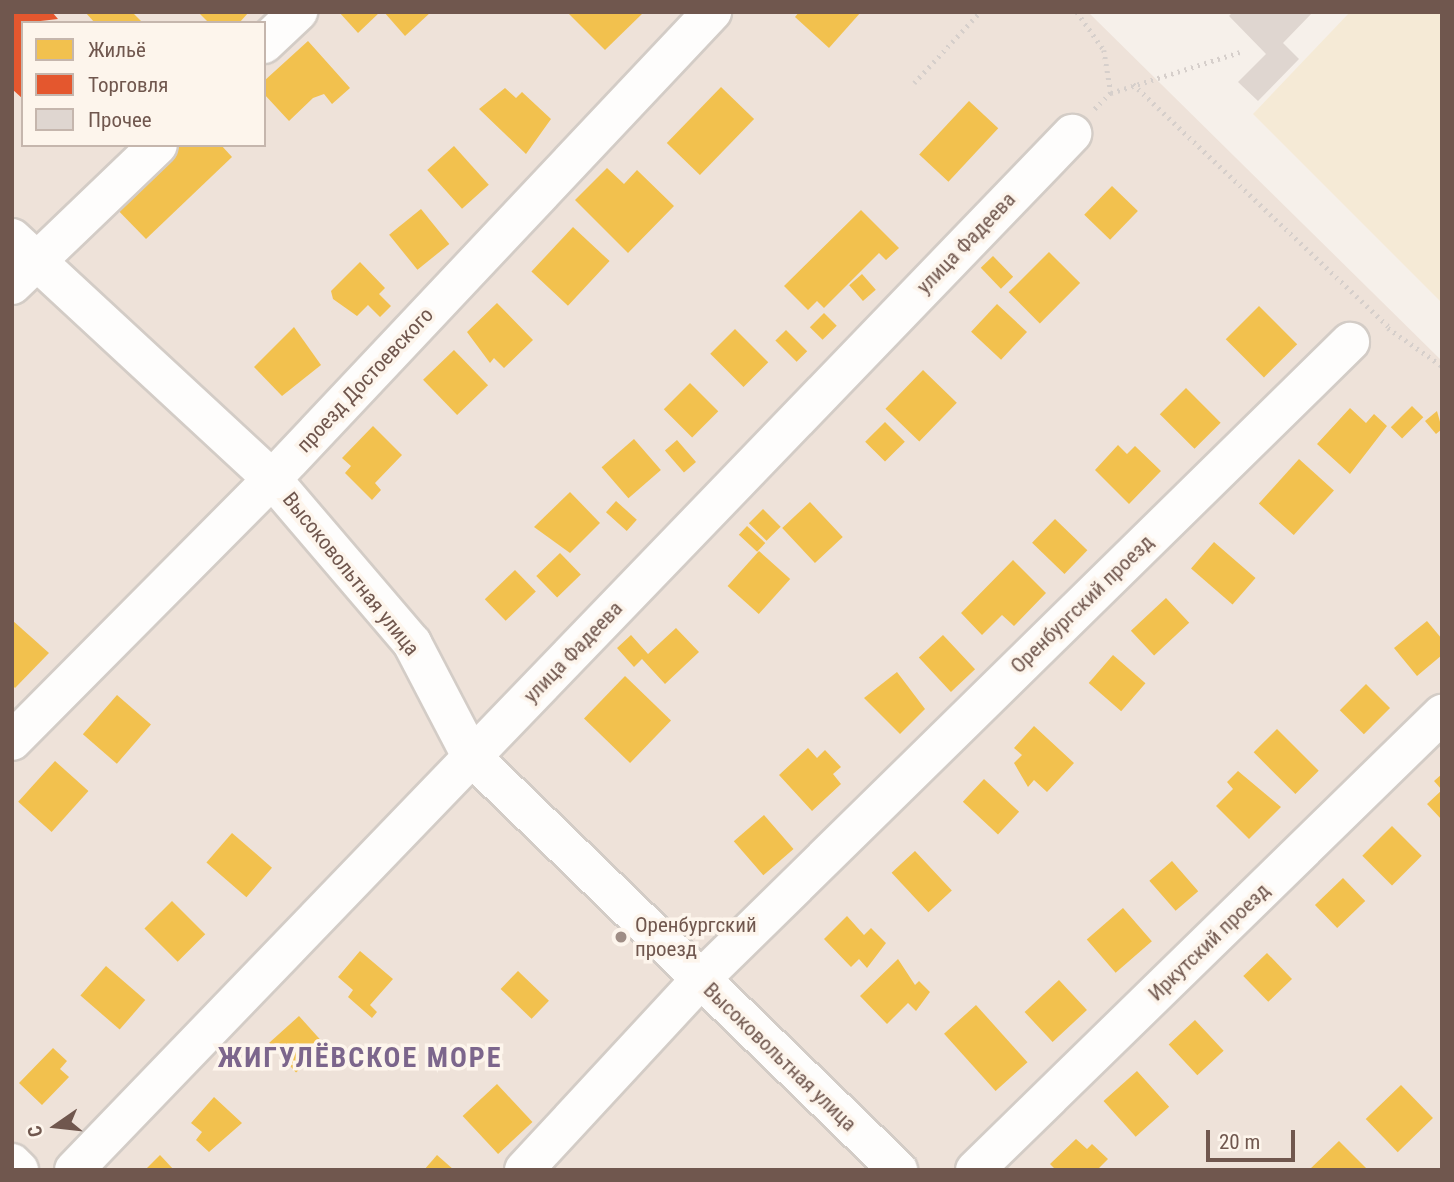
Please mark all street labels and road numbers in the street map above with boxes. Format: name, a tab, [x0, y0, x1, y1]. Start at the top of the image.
street label: улица Фадеева	[911, 187, 1021, 299]
street label: проезд Достоевского	[291, 302, 439, 458]
street label: Высоковольтная улица	[277, 487, 425, 661]
street label: Оренбургский проезд	[1005, 529, 1159, 679]
street label: улица Фадеева	[518, 596, 628, 708]
street label: Иркутский проезд	[1143, 878, 1275, 1006]
street label: Высоковольтная улица	[698, 977, 862, 1137]

